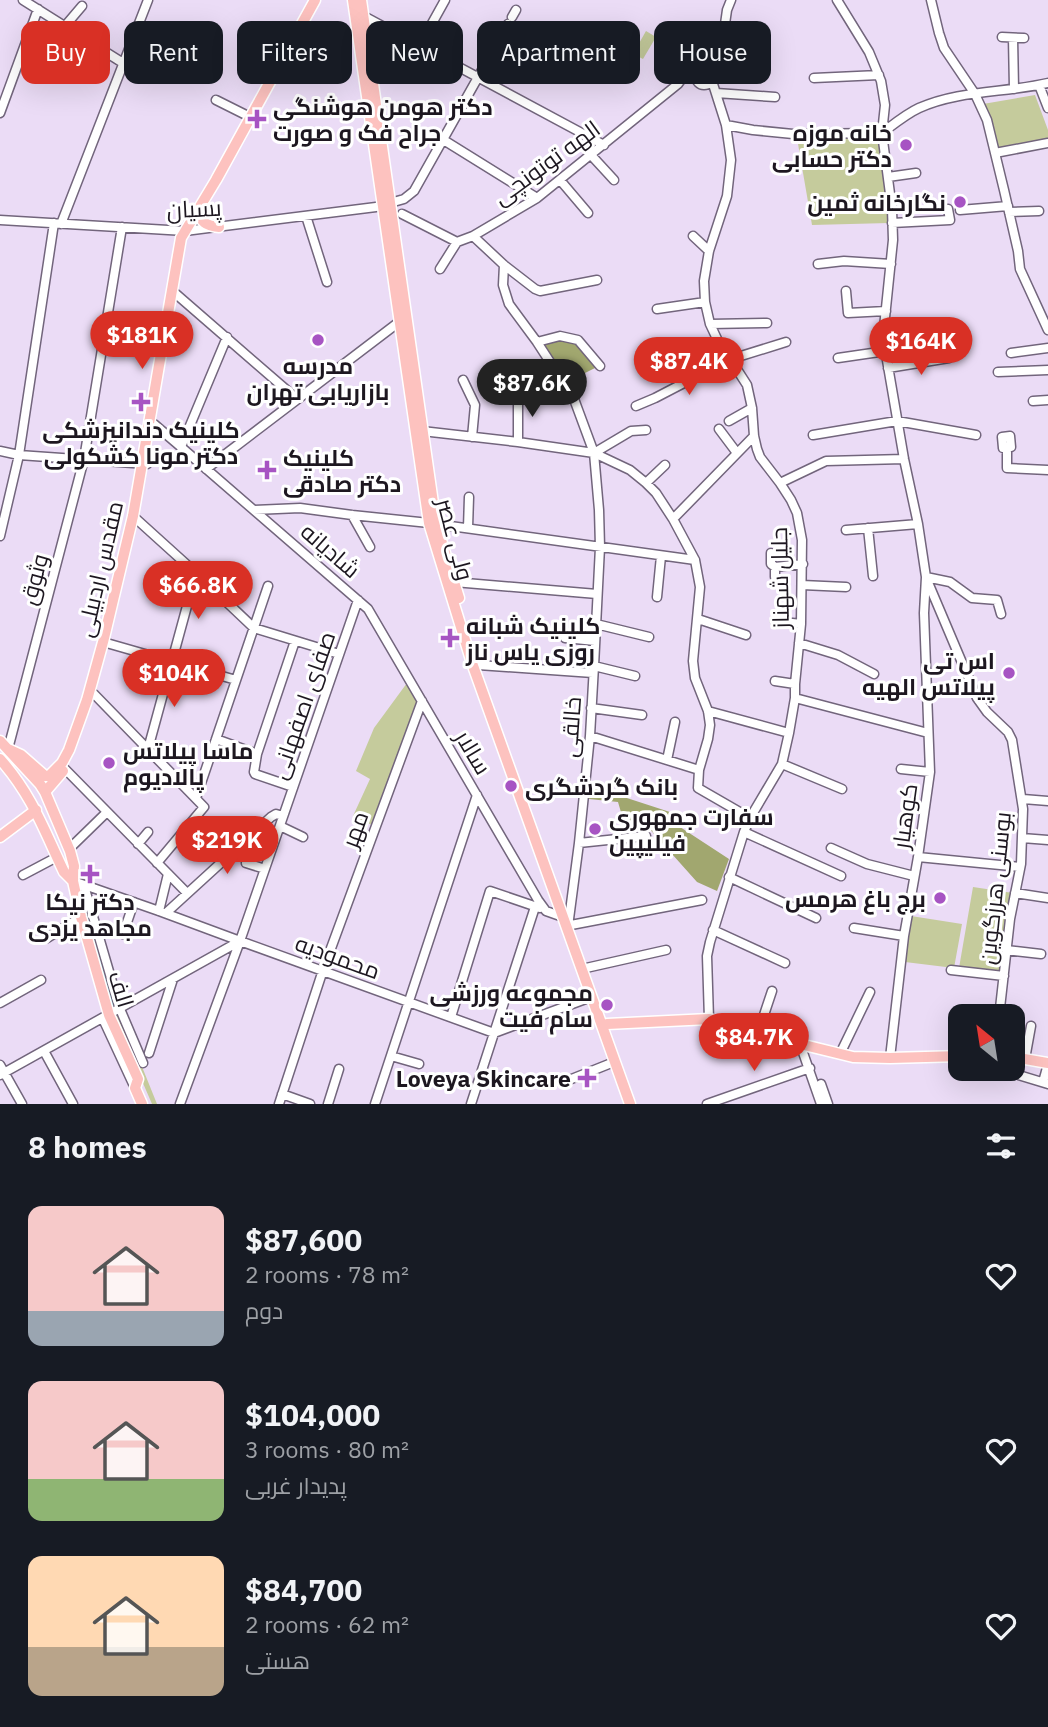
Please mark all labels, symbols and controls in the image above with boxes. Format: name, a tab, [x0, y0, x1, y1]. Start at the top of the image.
chip: Buy	[21, 21, 110, 84]
chip: Rent	[124, 21, 223, 84]
chip: Filters	[237, 21, 352, 84]
chip: New	[366, 21, 463, 84]
chip: Apartment	[477, 21, 640, 84]
chip: House	[654, 21, 771, 84]
place label: دکتر هومن هوشنگی جراح فک و صورت	[273, 91, 493, 149]
marker: دکتر هومن هوشنگی جراح فک و صورت	[247, 109, 267, 129]
street label: الهه توتونچی	[486, 113, 606, 212]
place label: خانه موزه دکتر حسابی	[772, 117, 892, 173]
marker: خانه موزه دکتر حسابی	[898, 137, 914, 153]
place label: نگارخانه ثمین	[807, 187, 946, 217]
street label: پسیان	[166, 192, 222, 225]
marker: نگارخانه ثمین	[952, 194, 968, 210]
pin: $181K	[93, 312, 191, 371]
pin: $164K	[872, 318, 970, 377]
text: $181K	[106, 319, 178, 349]
text: $164K	[885, 325, 957, 355]
marker: مدرسه بازاریابی تهران	[310, 332, 326, 348]
pin: $87.4K	[632, 338, 746, 397]
text: $87.4K	[650, 345, 728, 375]
place label: مدرسه بازاریابی تهران	[247, 350, 389, 406]
pin: $87.6K	[475, 360, 589, 419]
text: $87.6K	[493, 367, 571, 397]
marker: کلینیک دندانپزشکی دکتر مونا کشکولی	[131, 392, 151, 412]
place label: کلینیک دندانپزشکی دکتر مونا کشکولی	[42, 414, 240, 470]
place label: کلینیک دکتر صادقی	[283, 442, 401, 498]
marker: کلینیک دکتر صادقی	[257, 460, 277, 480]
street label: ولی عصر	[430, 493, 481, 583]
street label: مقدس اردبیلی	[69, 498, 129, 640]
street label: شادیانه	[295, 516, 367, 584]
street label: جلیل شهناز	[763, 527, 795, 631]
street label: وثوق	[12, 550, 54, 608]
pin: $66.8K	[141, 562, 255, 621]
text: $66.8K	[159, 569, 237, 599]
place label: کلینیک شبانه روزی یاس ناز	[465, 610, 601, 666]
street label: صفای اصفهانی	[263, 627, 341, 783]
marker: کلینیک شبانه روزی یاس ناز	[440, 628, 460, 648]
place label: اس تی پیلاتس الهیه	[862, 645, 995, 703]
pin: $104K	[125, 650, 223, 709]
text: $104K	[138, 657, 210, 687]
marker: اس تی پیلاتس الهیه	[1001, 665, 1017, 681]
street label: خالقی	[553, 696, 587, 758]
street label: سالار	[448, 723, 499, 780]
place label: ماسا پیلاتس پالادیوم	[123, 735, 254, 793]
marker: ماسا پیلاتس پالادیوم	[101, 755, 117, 771]
place label: بانک گردشگری	[525, 771, 678, 801]
marker: بانک گردشگری	[503, 778, 519, 794]
street label: کوهیار	[884, 781, 923, 853]
place label: سفارت جمهوری فیلیپین	[609, 801, 774, 859]
street label: مهر	[333, 807, 374, 853]
street label: بوسنی هرزگوین	[971, 810, 1017, 966]
pin: $219K	[178, 816, 276, 876]
marker: سفارت جمهوری فیلیپین	[587, 821, 603, 837]
text: $219K	[191, 824, 263, 854]
marker: دکتر نیکا مجاهد یزدی	[80, 864, 100, 884]
place label: برج باغ هرمس	[785, 883, 926, 915]
place label: دکتر نیکا مجاهد یزدی	[28, 886, 152, 942]
marker: برج باغ هرمس	[932, 890, 948, 906]
street label: محمودیه	[292, 927, 384, 985]
street label: الف	[102, 967, 142, 1011]
place label: مجموعه ورزشی سام فیت	[430, 977, 593, 1035]
marker: مجموعه ورزشی سام فیت	[599, 997, 615, 1013]
north arrow	[948, 1004, 1026, 1082]
map controls	[948, 1004, 1025, 1081]
pin: $84.7K	[697, 1014, 811, 1073]
text: $84.7K	[715, 1021, 793, 1051]
place label: Loveya Skincare	[396, 1063, 571, 1093]
marker: Loveya Skincare	[577, 1068, 597, 1088]
text: 8 homes	[28, 1127, 147, 1166]
icon: filters	[982, 1127, 1020, 1165]
text: $87,600	[245, 1220, 362, 1259]
icon: home	[84, 1234, 168, 1318]
icon: heart	[982, 1257, 1020, 1295]
text: 2 rooms · 78 m²	[245, 1259, 409, 1289]
text: دوم	[245, 1295, 283, 1325]
text: $104,000	[245, 1395, 380, 1434]
icon: home	[84, 1409, 168, 1493]
icon: heart	[982, 1432, 1020, 1470]
text: 3 rooms · 80 m²	[245, 1434, 409, 1464]
text: پدیدار غربی	[245, 1470, 347, 1500]
text: $84,700	[245, 1570, 362, 1609]
icon: home	[84, 1584, 168, 1668]
icon: heart	[982, 1607, 1020, 1645]
text: 2 rooms · 62 m²	[245, 1609, 409, 1639]
text: هستی	[245, 1645, 310, 1675]

